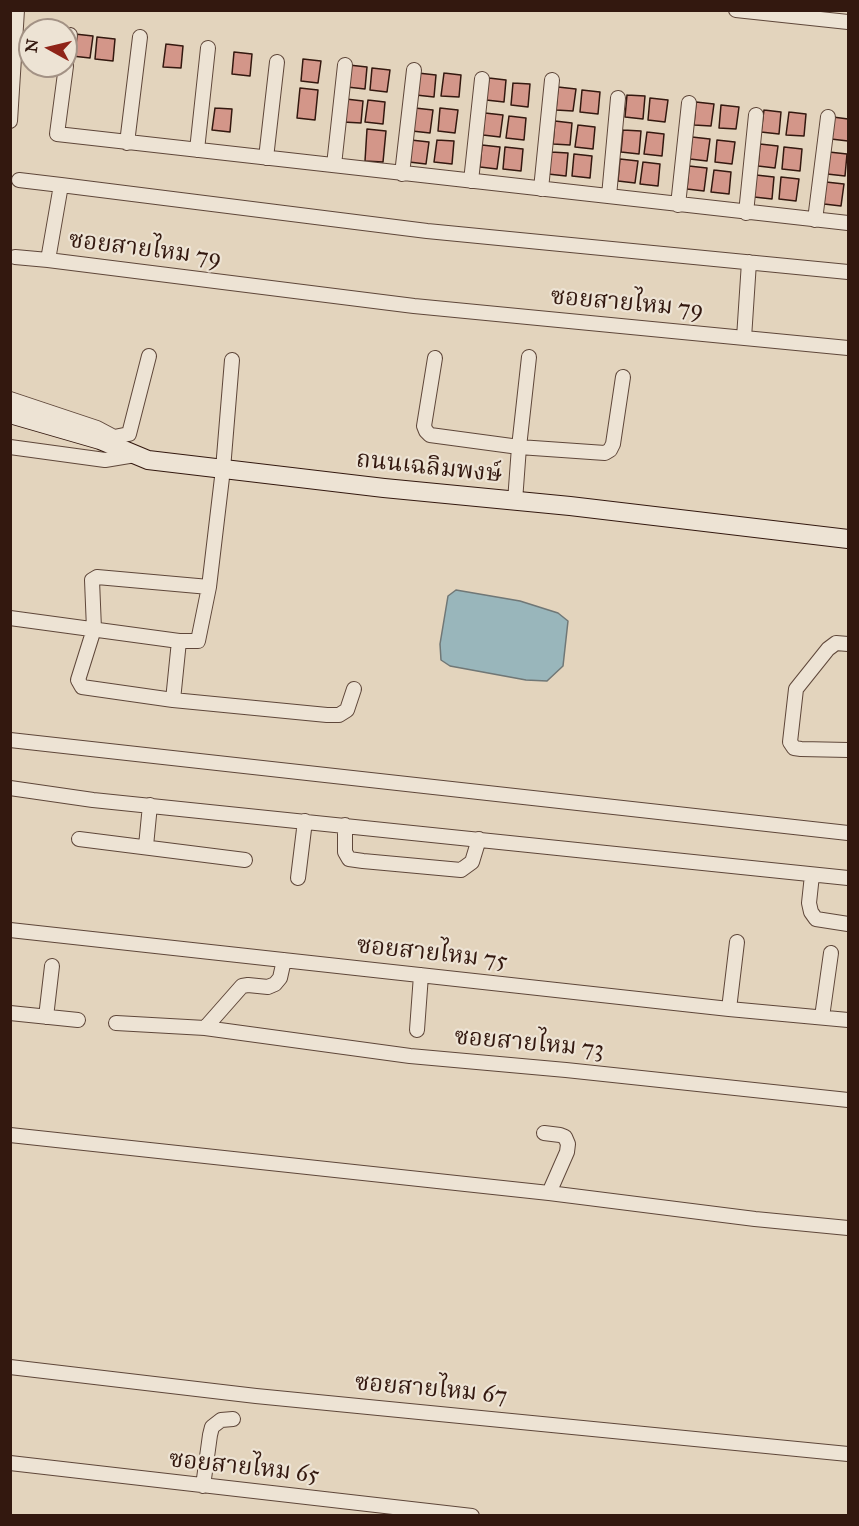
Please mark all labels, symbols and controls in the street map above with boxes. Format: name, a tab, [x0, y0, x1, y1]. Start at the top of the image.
north arrow	[18, 18, 78, 78]
text: N	[21, 38, 42, 54]
street label: ซอยสายไหม 79	[67, 226, 223, 274]
street label: ซอยสายไหม 79	[549, 283, 705, 325]
street label: ถนนเฉลิมพงษ์	[355, 446, 503, 490]
street label: ซอยสายไหม 75	[355, 932, 509, 976]
street label: ซอยสายไหม 73	[453, 1023, 605, 1065]
street label: ซอยสายไหม 67	[354, 1369, 508, 1411]
street label: ซอยสายไหม 65	[167, 1446, 321, 1490]

